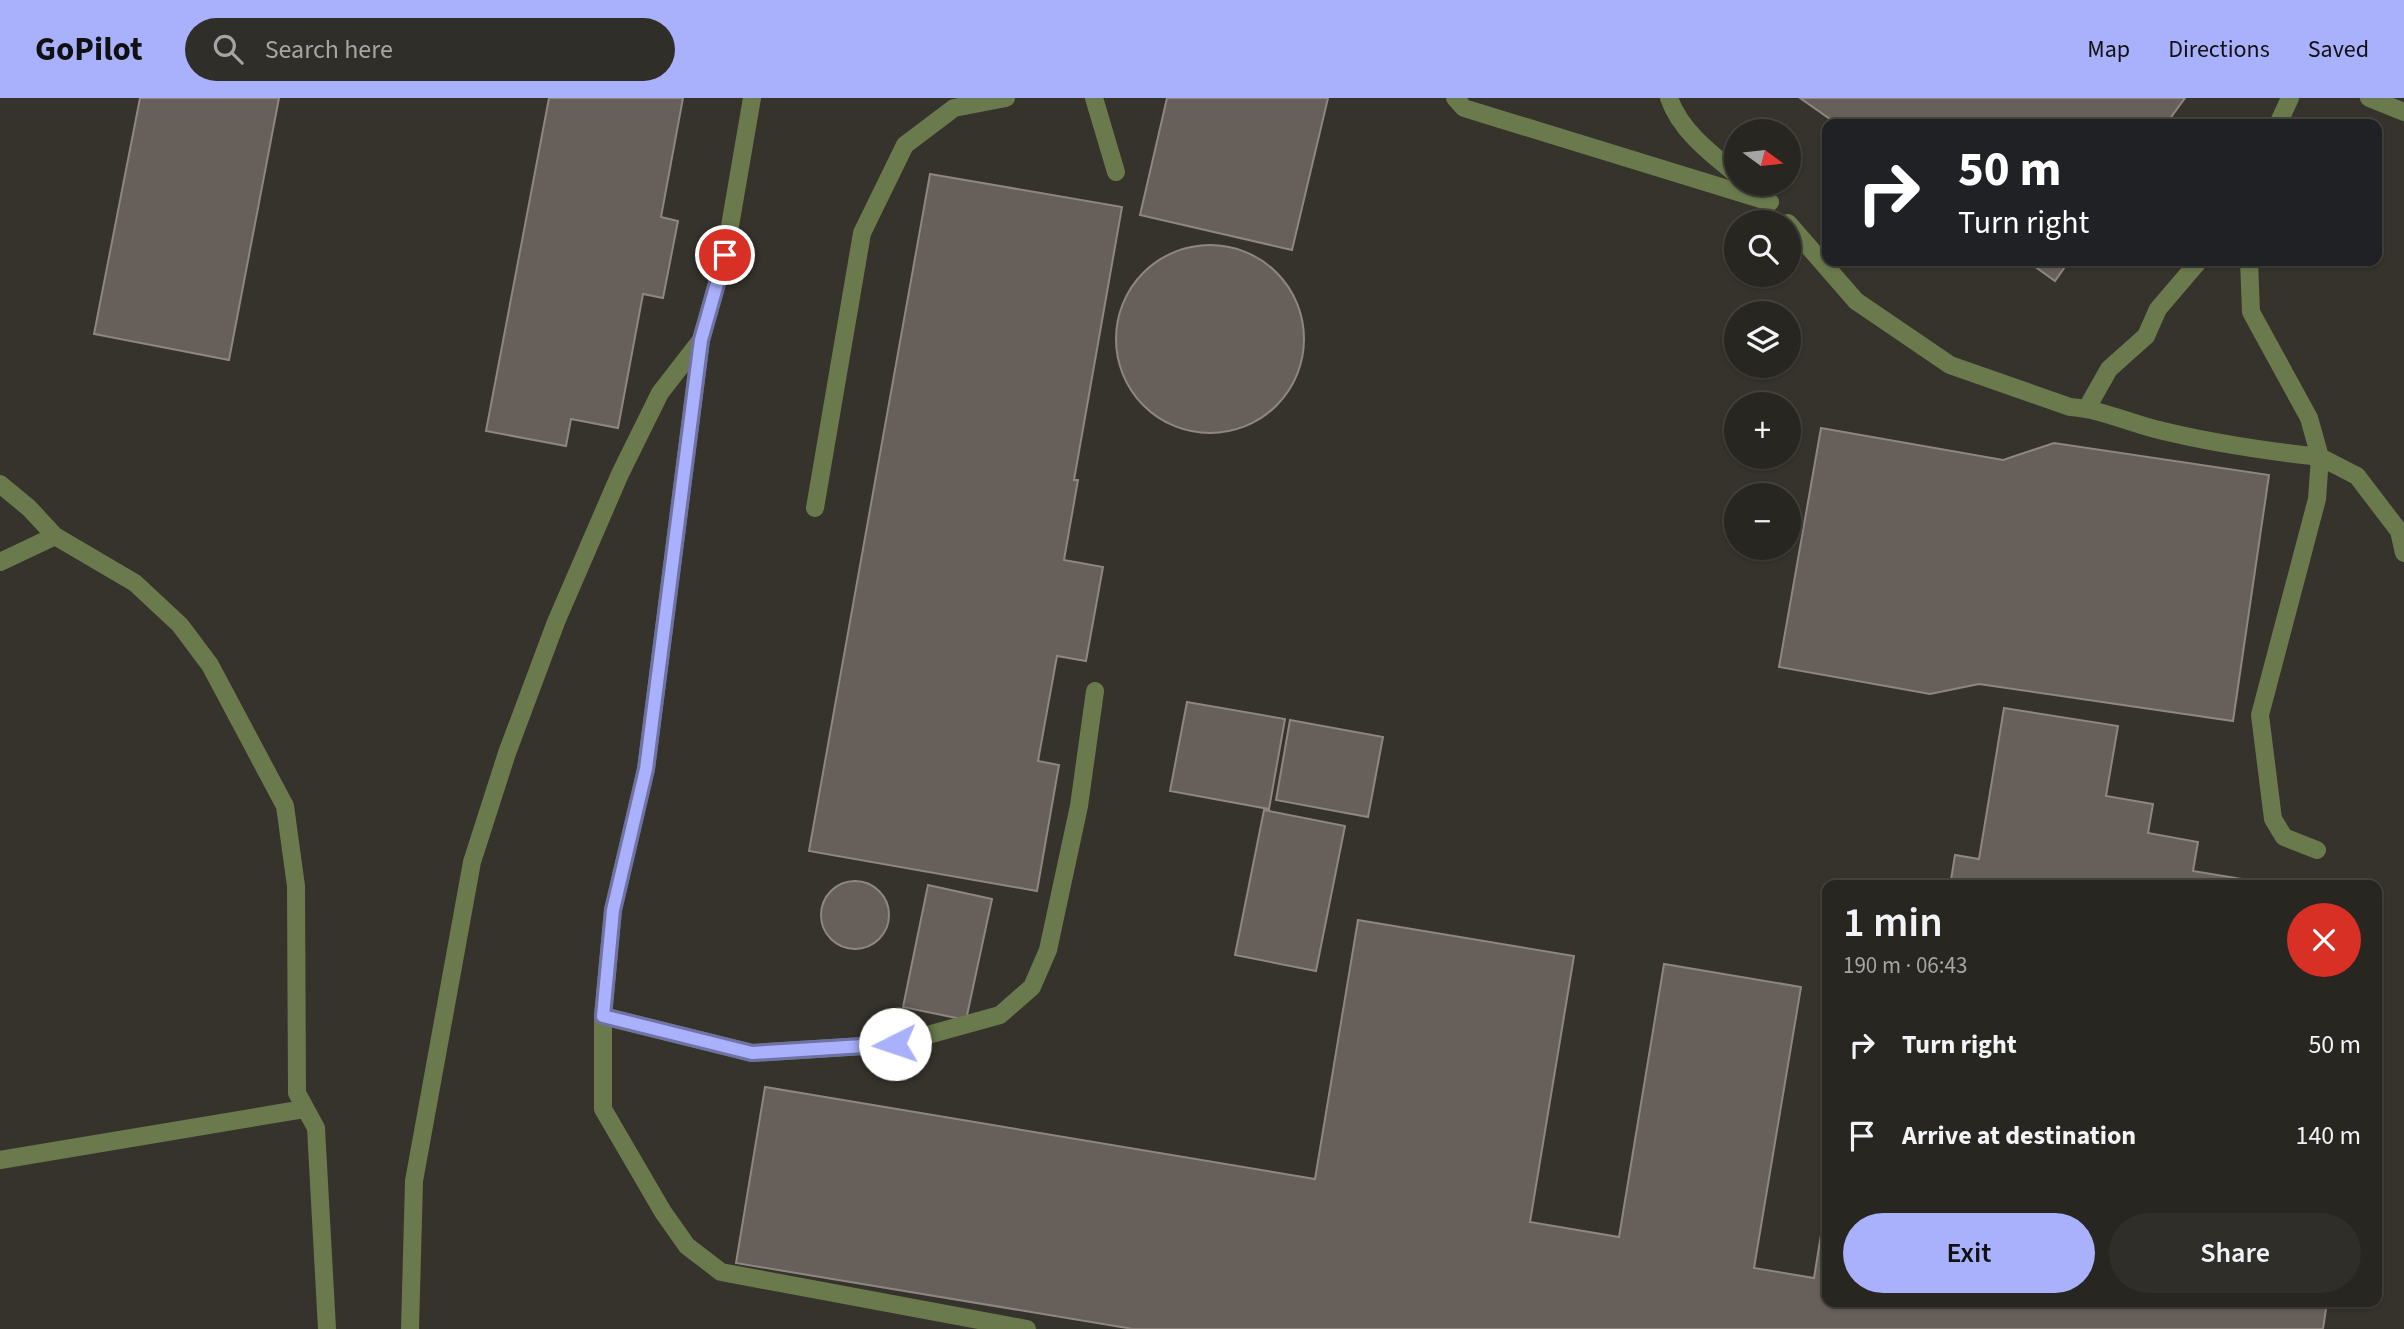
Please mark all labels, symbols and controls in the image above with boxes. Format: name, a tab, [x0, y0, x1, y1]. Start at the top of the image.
search box	[185, 18, 675, 81]
text: GoPilot	[35, 26, 143, 73]
icon: search	[209, 30, 247, 68]
text: Search here	[265, 31, 393, 68]
text: Map	[2087, 32, 2130, 67]
text: Directions	[2168, 32, 2270, 67]
text: Saved	[2308, 32, 2369, 67]
north arrow	[1724, 119, 1801, 196]
map controls	[1724, 119, 1801, 560]
text: 50 m	[1958, 135, 2062, 205]
icon: right	[1843, 147, 1934, 238]
text: Turn right	[1958, 200, 2089, 246]
button: search	[1724, 210, 1801, 287]
pin	[695, 225, 755, 285]
icon: arrive	[706, 236, 744, 274]
button: layers	[1724, 301, 1801, 378]
button: +	[1724, 392, 1801, 469]
button: −	[1724, 483, 1801, 560]
text: 1 min	[1843, 893, 1943, 953]
button: close	[2287, 903, 2361, 977]
text: 190 m · 06:43	[1843, 949, 1967, 982]
position arrow	[858, 1007, 932, 1081]
icon: right	[1843, 1026, 1881, 1064]
text: Turn right	[1902, 1026, 2017, 1063]
text: 50 m	[2308, 1026, 2361, 1063]
icon: arrive	[1843, 1117, 1881, 1155]
text: Arrive at destination	[1902, 1117, 2136, 1154]
text: 140 m	[2295, 1117, 2361, 1154]
button: Exit	[1843, 1213, 2095, 1293]
button: Share	[2109, 1213, 2361, 1293]

